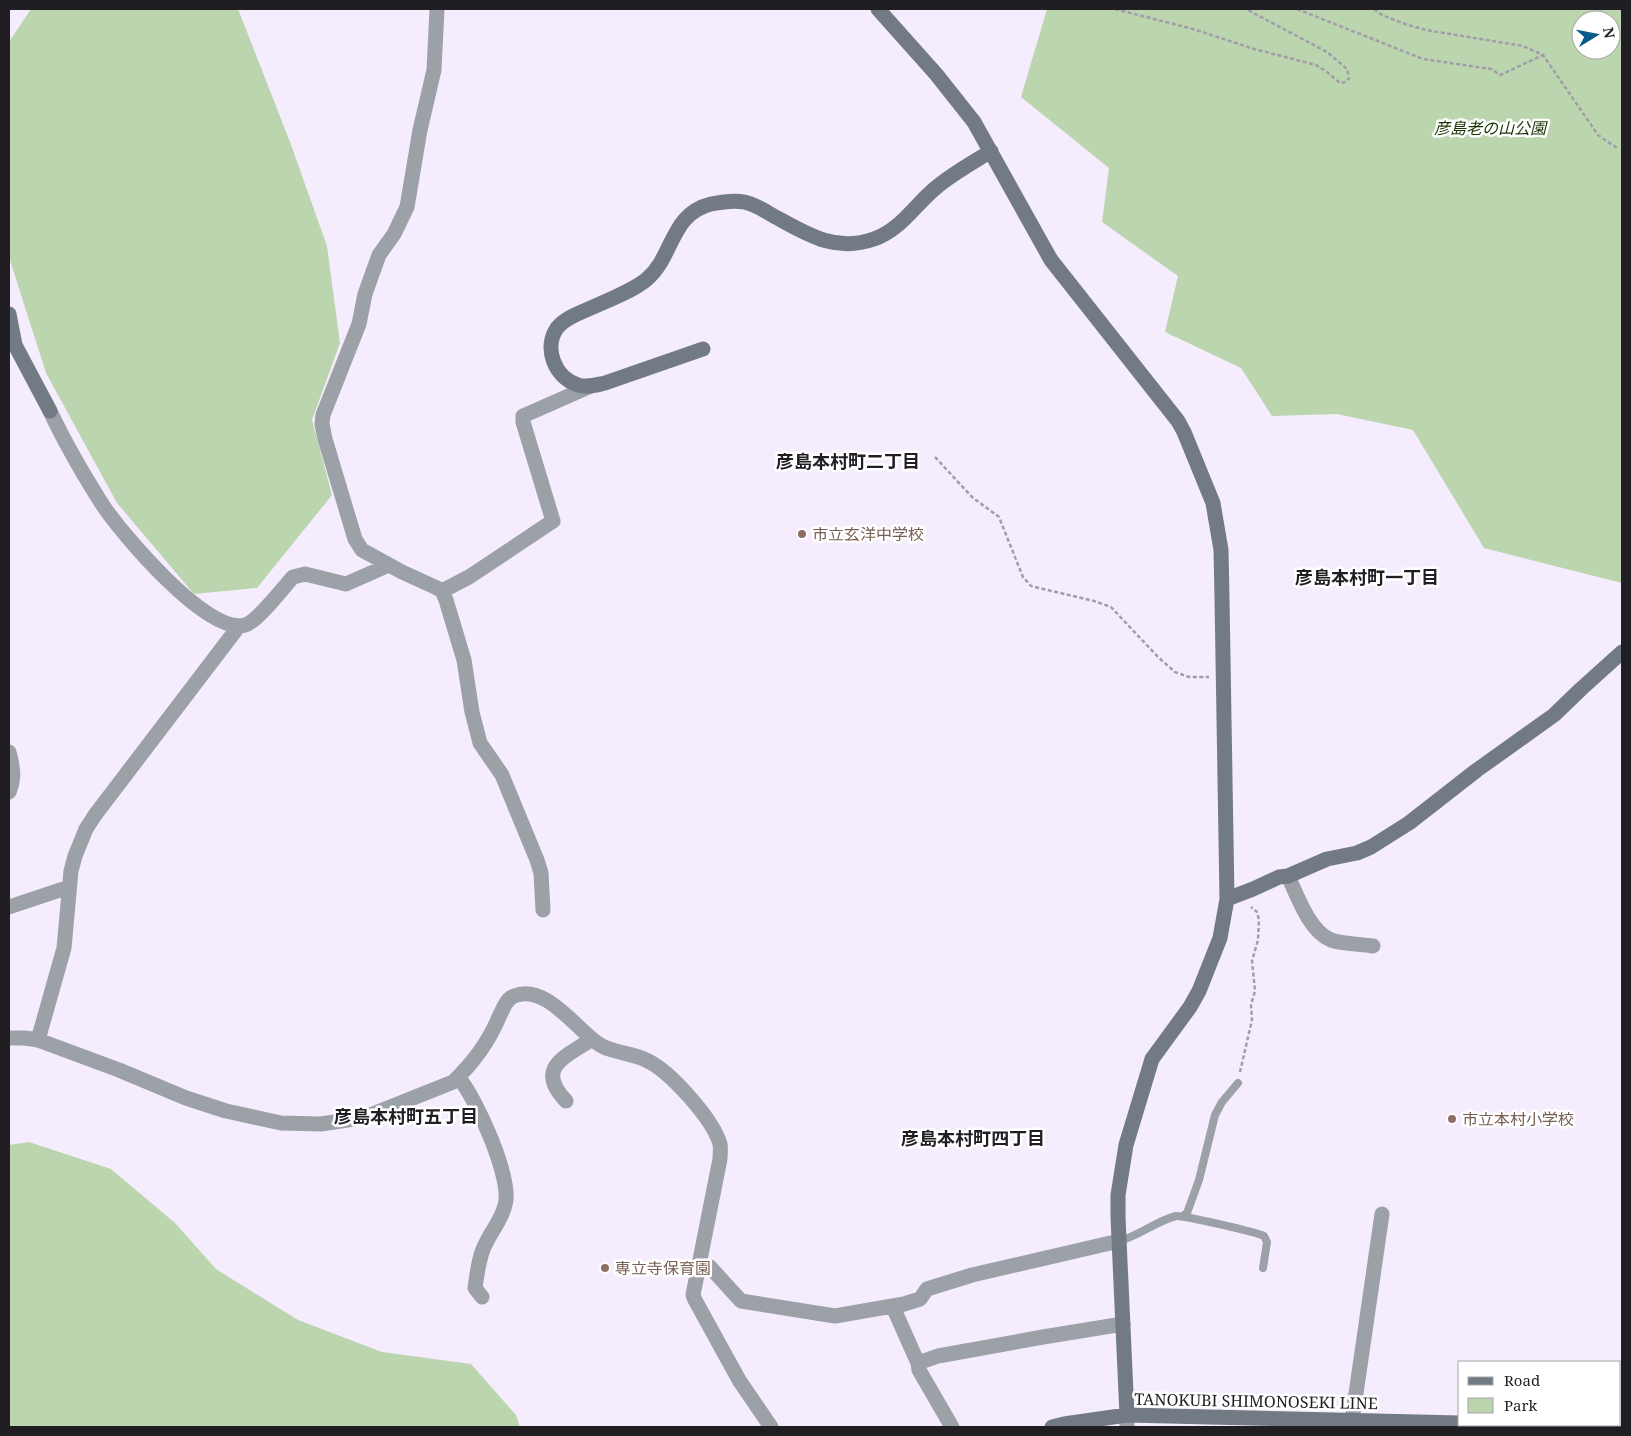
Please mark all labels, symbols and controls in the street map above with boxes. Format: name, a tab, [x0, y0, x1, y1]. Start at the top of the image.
north arrow	[1571, 10, 1621, 60]
text: N	[1599, 26, 1620, 40]
park label: 彦島老の山公園	[1434, 117, 1548, 139]
district label: 彦島本村町二丁目	[776, 449, 920, 473]
place label: 市立玄洋中学校	[812, 523, 924, 545]
marker: 市立玄洋中学校	[796, 528, 808, 540]
district label: 彦島本村町一丁目	[1295, 565, 1439, 589]
district label: 彦島本村町五丁目	[334, 1104, 478, 1128]
place label: 市立本村小学校	[1462, 1108, 1574, 1130]
marker: 市立本村小学校	[1446, 1113, 1458, 1125]
district label: 彦島本村町四丁目	[901, 1126, 1045, 1150]
place label: 専立寺保育園	[615, 1257, 711, 1279]
marker: 専立寺保育園	[599, 1262, 611, 1274]
legend	[1458, 1361, 1621, 1426]
text: Road	[1504, 1370, 1540, 1390]
street label: TANOKUBI SHIMONOSEKI LINE	[1134, 1388, 1378, 1414]
text: Park	[1504, 1395, 1538, 1415]

